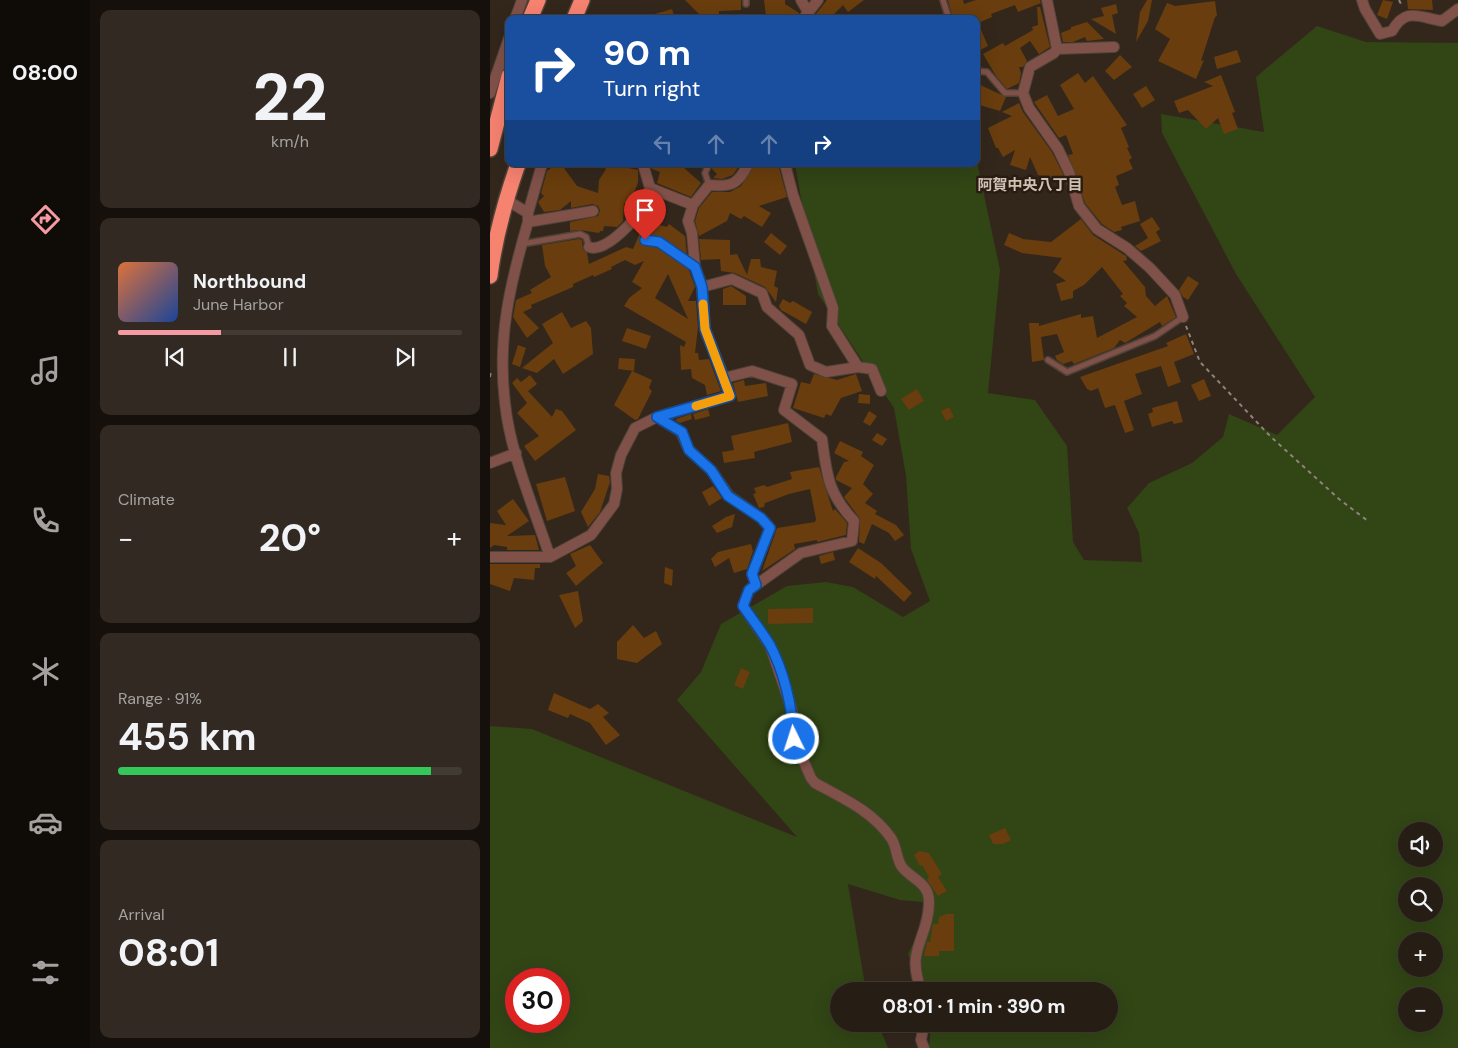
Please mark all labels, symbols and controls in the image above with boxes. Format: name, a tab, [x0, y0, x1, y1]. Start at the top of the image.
text: 90 m	[603, 30, 691, 76]
icon: right	[520, 35, 585, 100]
text: 22	[252, 56, 328, 140]
text: 08:00	[12, 58, 78, 87]
text: Turn right	[603, 74, 700, 103]
icon: left	[649, 130, 677, 158]
icon: ahead	[702, 130, 730, 158]
icon: ahead	[755, 130, 783, 158]
icon: right	[808, 130, 836, 158]
text: km/h	[271, 131, 309, 152]
district label: 阿賀中央八丁目	[977, 175, 1083, 195]
pin	[624, 189, 666, 240]
icon: arrive	[631, 196, 659, 224]
icon: directions	[28, 202, 63, 237]
text: Northbound	[193, 269, 306, 294]
text: June Harbor	[193, 294, 284, 315]
icon: previous	[161, 343, 189, 371]
icon: pause	[276, 343, 304, 371]
icon: next	[391, 343, 419, 371]
icon: music	[28, 353, 63, 388]
text: Climate	[118, 489, 175, 510]
icon: phone	[28, 503, 63, 538]
text: 20°	[259, 513, 321, 563]
text: −	[118, 520, 133, 557]
text: +	[447, 520, 462, 557]
icon: climate	[28, 654, 63, 689]
text: Range · 91%	[118, 688, 202, 709]
text: 455 km	[118, 712, 257, 762]
position arrow	[767, 712, 819, 764]
icon: car	[28, 805, 63, 840]
map controls	[1398, 822, 1443, 1032]
button: sound	[1398, 822, 1443, 867]
button: search	[1398, 877, 1443, 922]
text: Arrival	[118, 904, 165, 925]
text: 08:01	[118, 928, 219, 978]
button: +	[1398, 932, 1443, 977]
icon: filters	[28, 955, 63, 990]
speed limit sign: 30	[505, 968, 570, 1033]
button: −	[1398, 987, 1443, 1032]
text: 08:01 · 1 min · 390 m	[883, 994, 1065, 1019]

